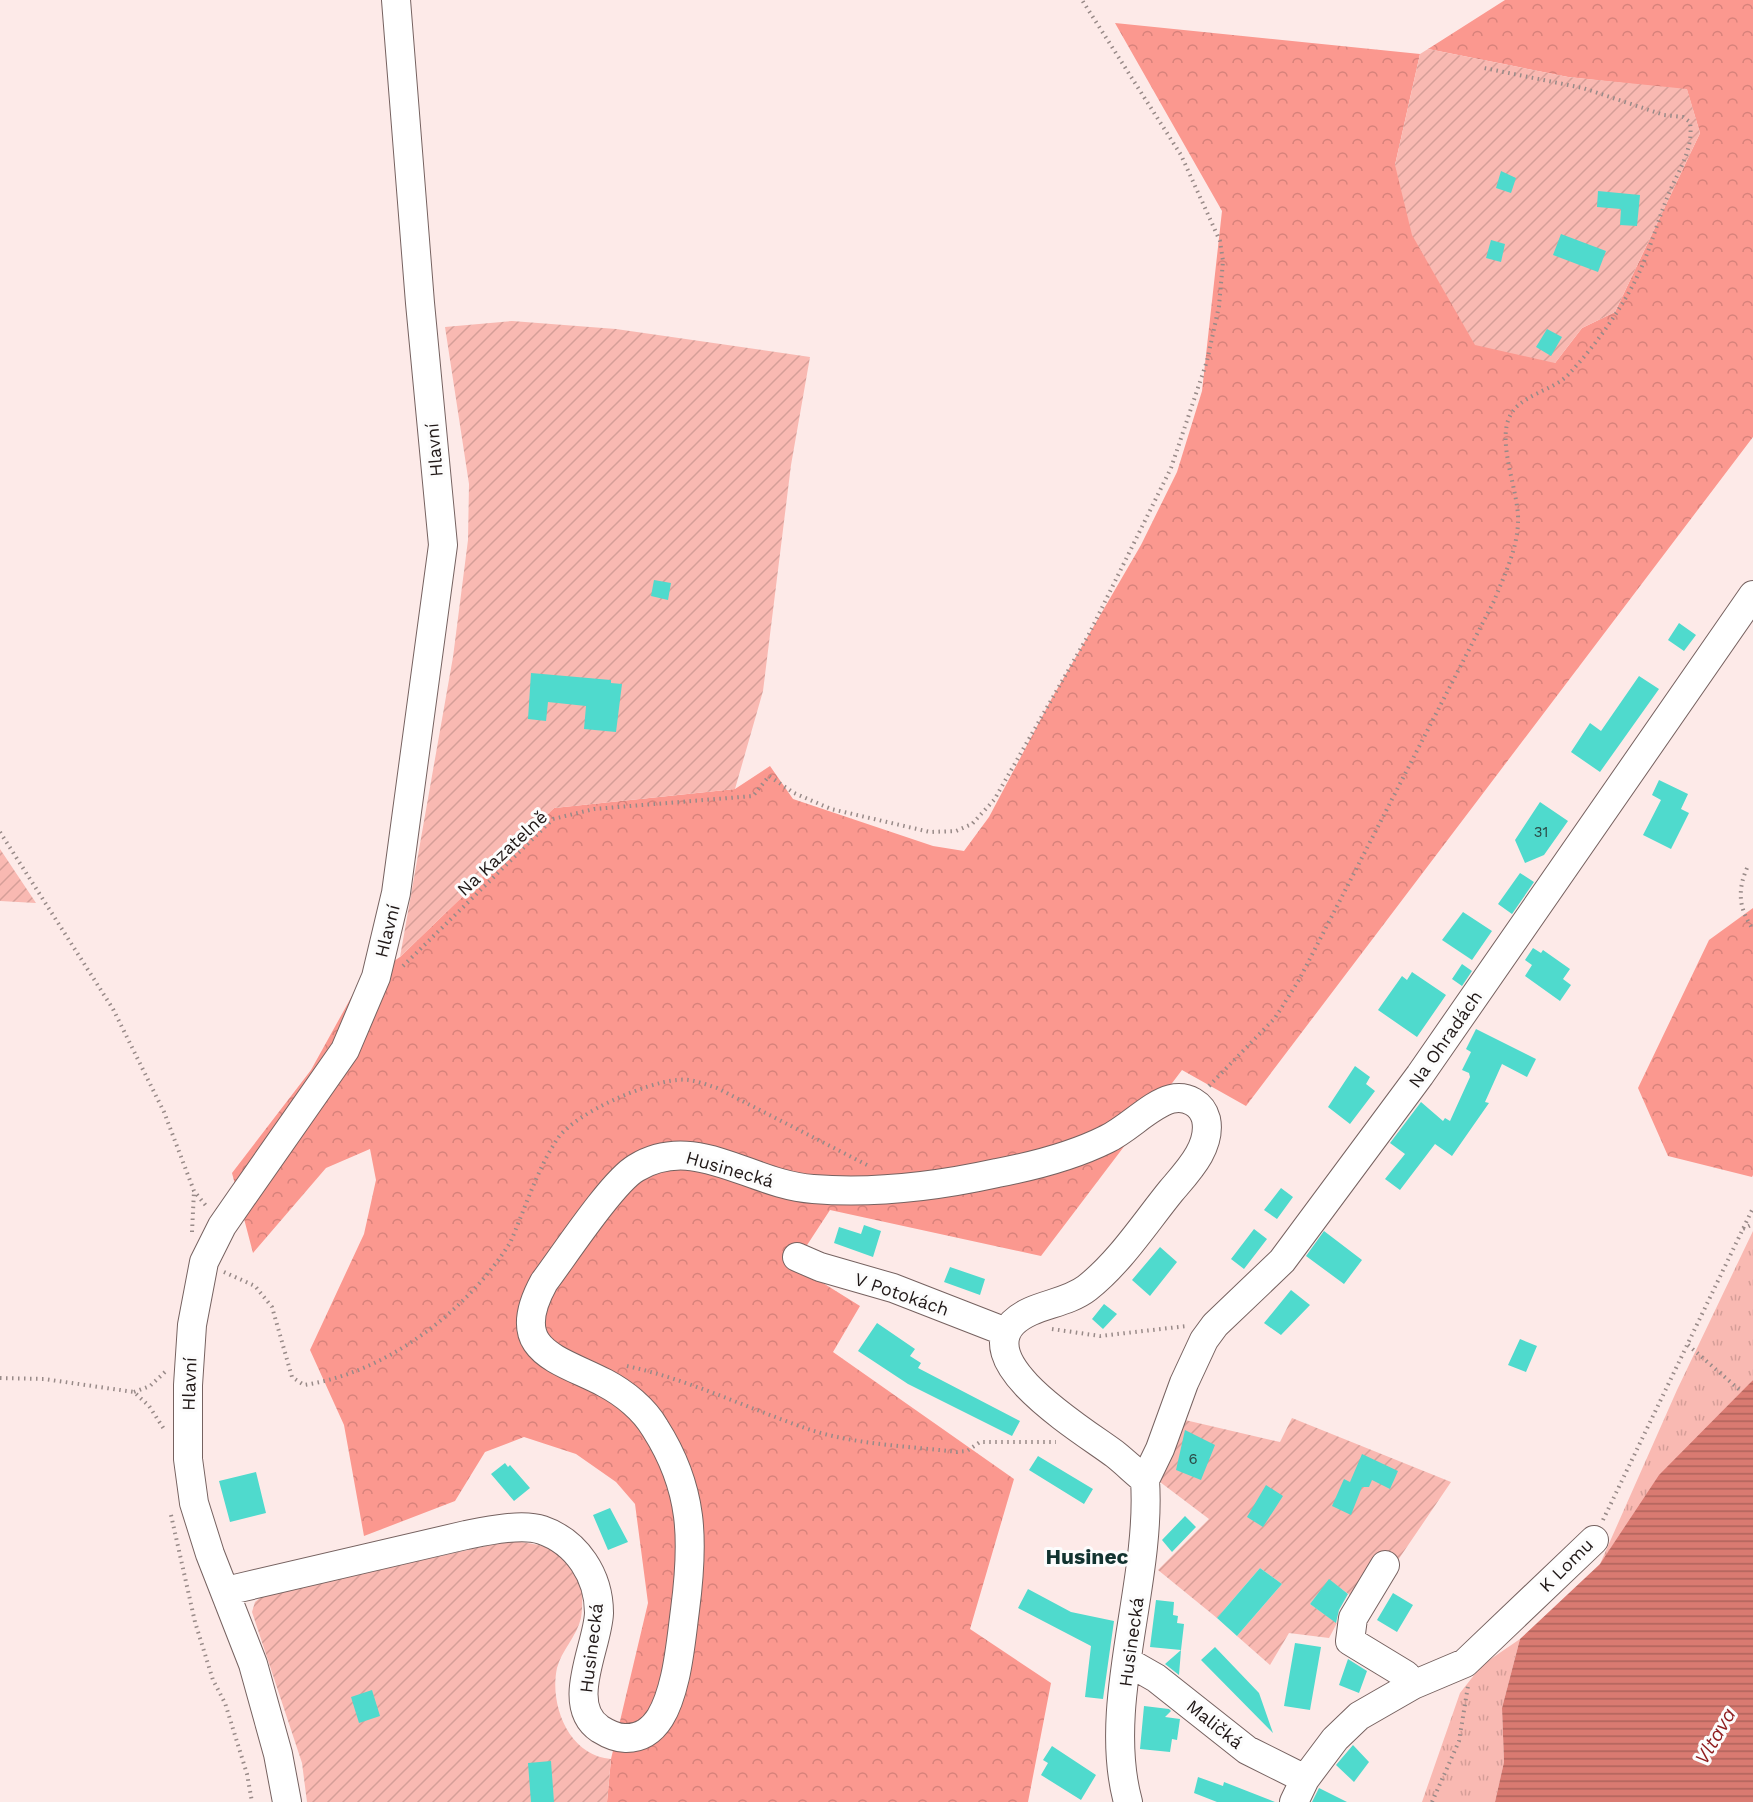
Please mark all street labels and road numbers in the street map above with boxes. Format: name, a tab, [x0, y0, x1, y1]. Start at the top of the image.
street label: Hlavní	[421, 422, 447, 478]
street label: Na Kazatelně	[453, 806, 551, 900]
street label: Hlavní	[370, 902, 404, 960]
street label: Na Ohradách	[1404, 986, 1486, 1092]
street label: Husinecká	[684, 1146, 776, 1192]
street label: V Potokách	[852, 1268, 952, 1320]
street label: Hlavní	[178, 1357, 200, 1411]
street label: K Lomu	[1535, 1534, 1597, 1596]
street label: Husinecká	[1114, 1596, 1148, 1688]
street label: Husinecká	[575, 1602, 607, 1694]
street label: Maličká	[1183, 1695, 1247, 1753]

